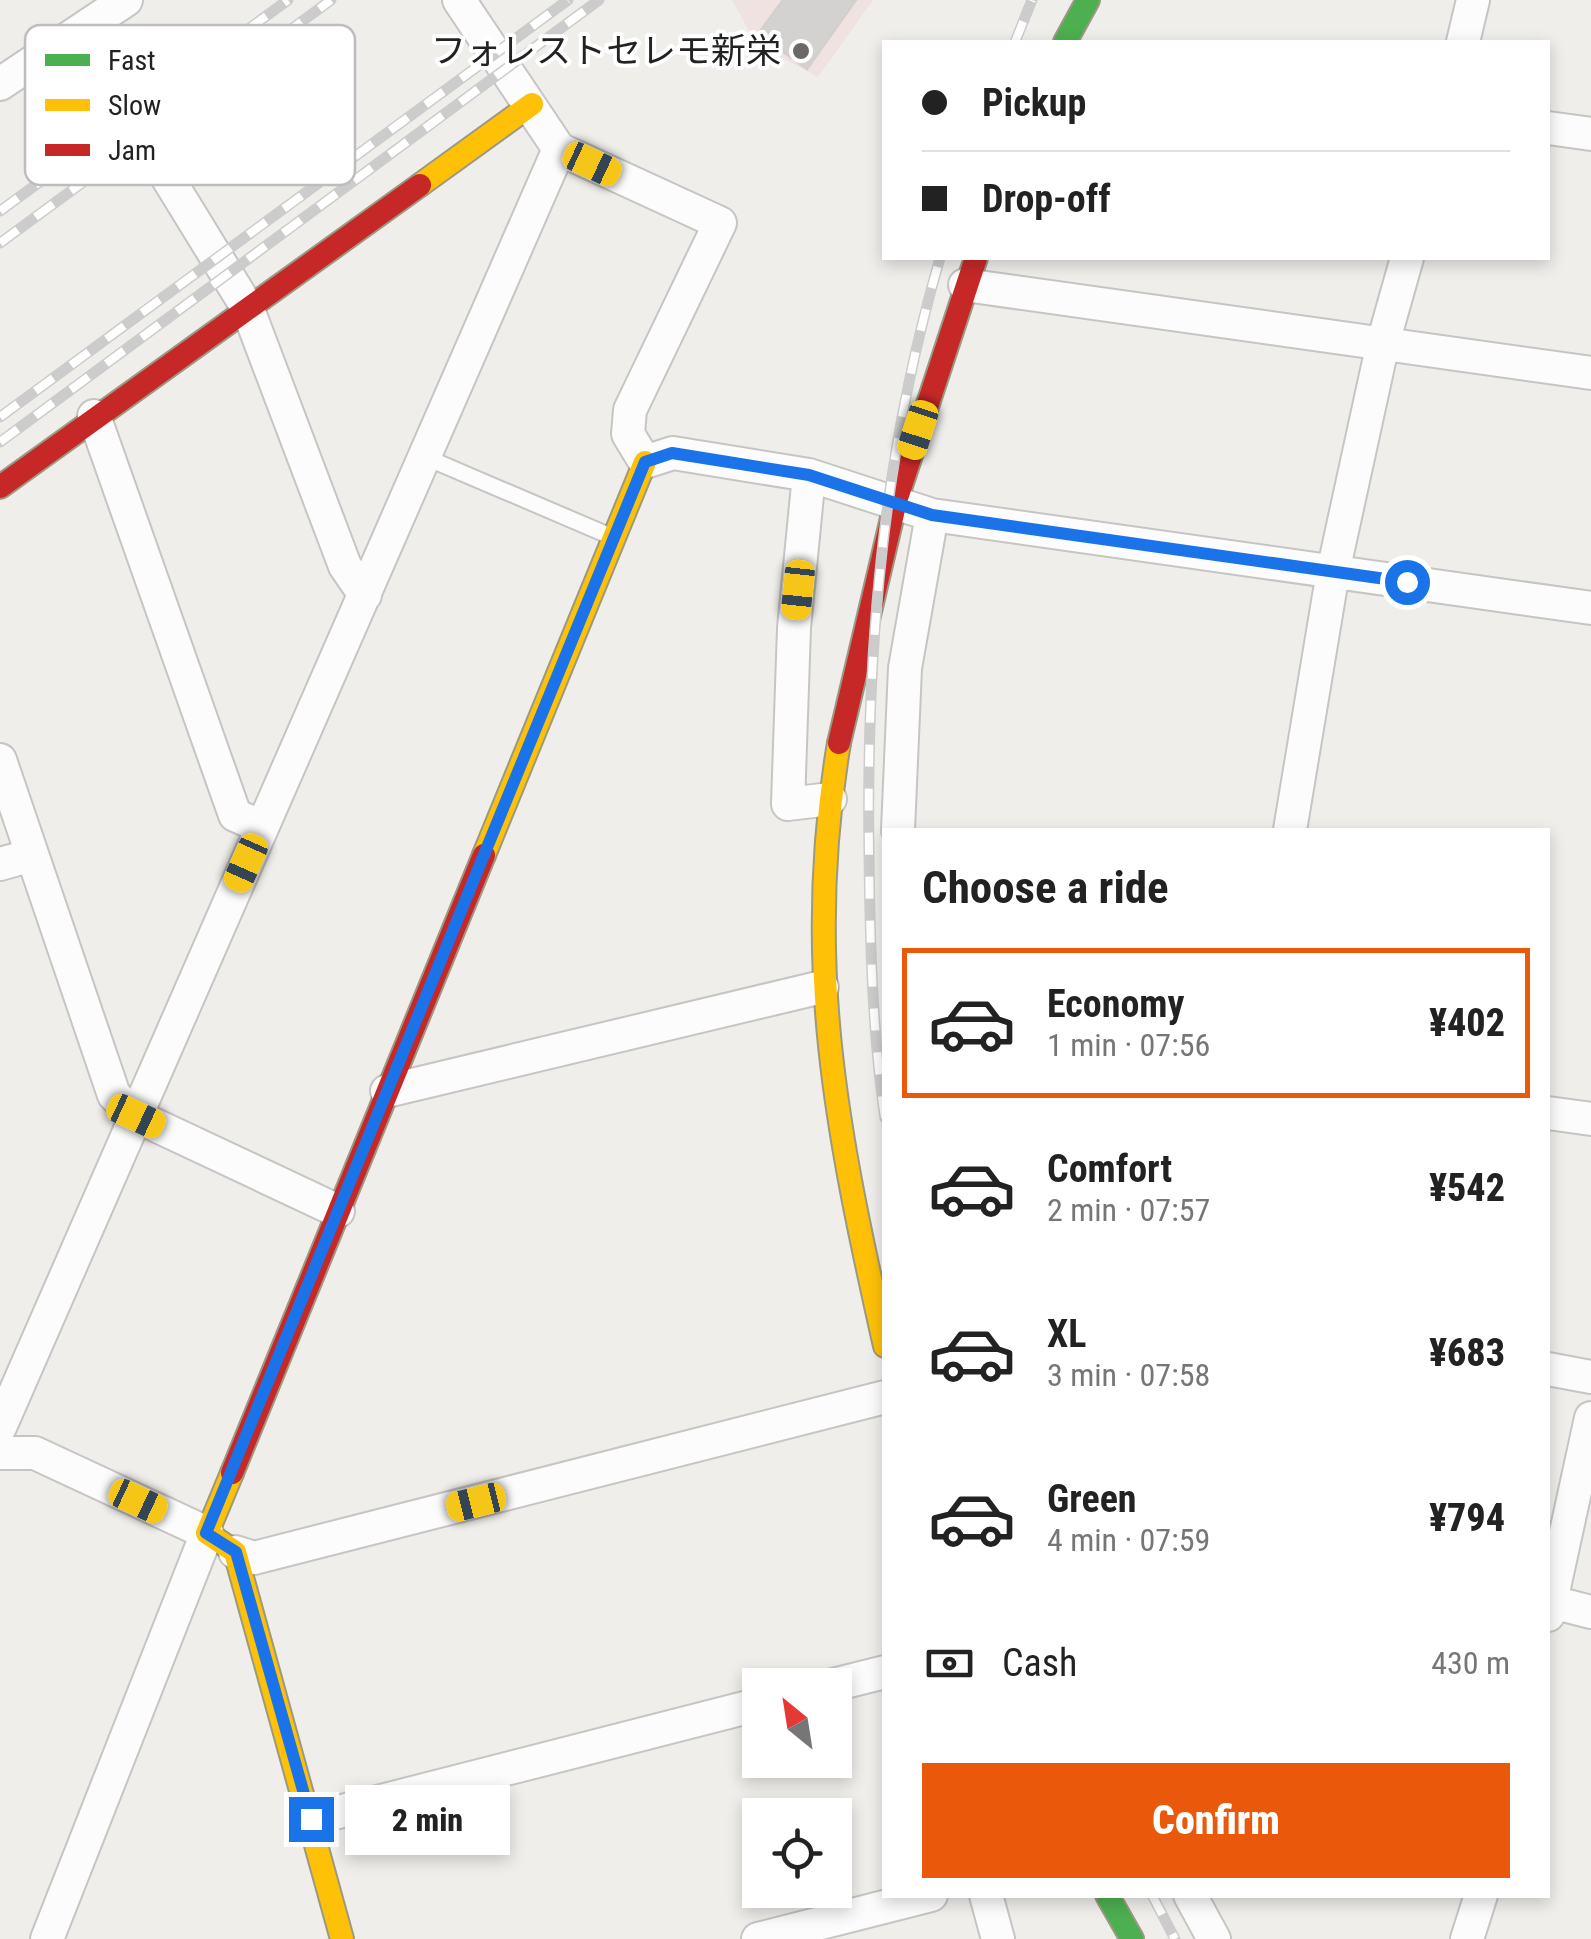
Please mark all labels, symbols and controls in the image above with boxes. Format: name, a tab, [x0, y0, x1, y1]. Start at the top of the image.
legend	[25, 25, 355, 185]
place label: フォレストセレモ新栄	[431, 31, 781, 72]
marker: フォレストセレモ新栄	[790, 40, 812, 62]
text: Fast	[108, 44, 155, 77]
text: Pickup	[982, 81, 1086, 125]
text: Slow	[108, 89, 161, 122]
text: Jam	[108, 134, 156, 167]
car	[558, 138, 626, 190]
text: Drop-off	[982, 177, 1111, 221]
car	[894, 397, 942, 463]
car	[780, 559, 816, 621]
route start	[1385, 560, 1430, 605]
car	[220, 829, 272, 897]
text: Choose a ride	[922, 861, 1169, 914]
icon: car	[927, 978, 1017, 1068]
text: Economy	[1047, 982, 1184, 1026]
text: ¥402	[1429, 1001, 1505, 1045]
text: 1 min · 07:56	[1047, 1026, 1210, 1064]
car	[102, 1090, 170, 1142]
icon: car	[927, 1143, 1017, 1233]
text: Comfort	[1047, 1147, 1172, 1191]
text: ¥542	[1429, 1166, 1505, 1210]
text: 2 min · 07:57	[1047, 1191, 1210, 1229]
icon: car	[927, 1308, 1017, 1398]
text: XL	[1047, 1312, 1086, 1356]
text: ¥683	[1429, 1331, 1505, 1375]
text: 3 min · 07:58	[1047, 1356, 1210, 1394]
icon: car	[927, 1473, 1017, 1563]
car	[104, 1475, 172, 1527]
text: Green	[1047, 1477, 1137, 1521]
car	[443, 1480, 509, 1524]
text: ¥794	[1429, 1496, 1505, 1540]
text: 4 min · 07:59	[1047, 1521, 1210, 1559]
icon: cash	[922, 1636, 977, 1691]
text: Cash	[1002, 1641, 1077, 1685]
text: 430 m	[1431, 1644, 1510, 1682]
north arrow	[742, 1668, 852, 1778]
map controls	[742, 1668, 852, 1908]
button: Confirm	[922, 1763, 1510, 1878]
callout: 2 min	[346, 1784, 511, 1854]
route end	[289, 1797, 334, 1842]
button: locate	[742, 1798, 852, 1908]
text: 2 min	[392, 1801, 463, 1839]

